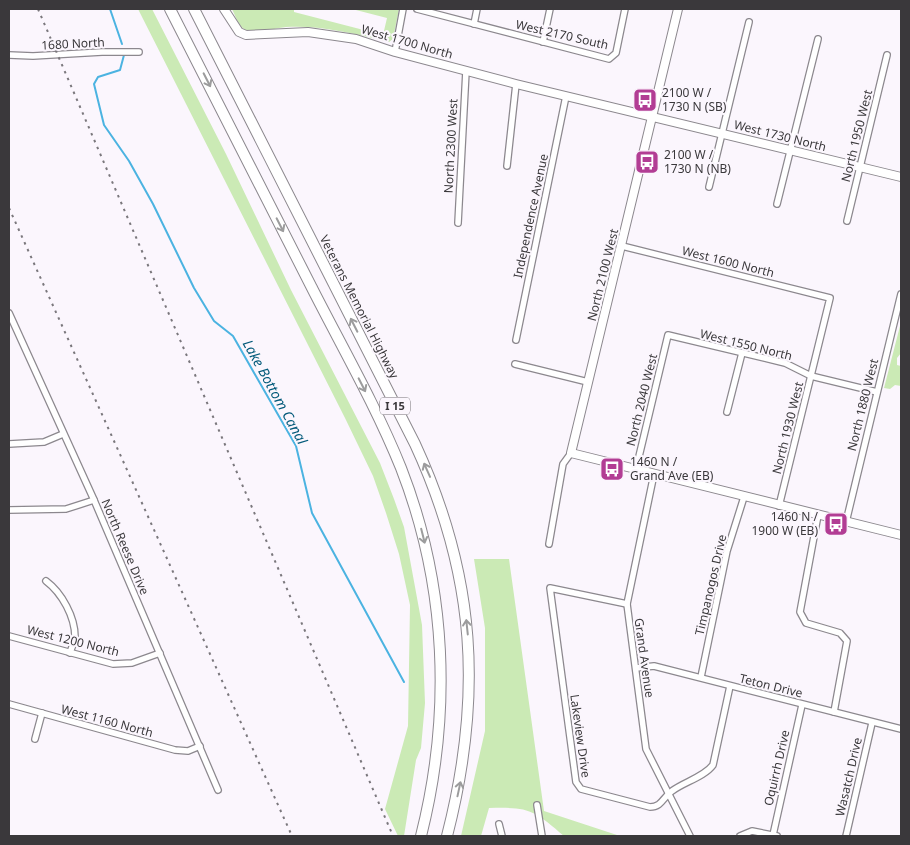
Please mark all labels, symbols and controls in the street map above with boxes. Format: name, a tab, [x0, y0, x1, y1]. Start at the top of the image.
street label: West 2170 South	[514, 16, 610, 53]
street label: West 1700 North	[359, 20, 455, 63]
street label: 1680 North	[41, 33, 105, 54]
one-way arrow	[203, 72, 212, 87]
place label: 2100 W / 1730 N (SB)	[662, 84, 727, 115]
bus stop icon: 2100 W / 1730 N (SB)	[632, 87, 658, 113]
street label: North 1950 West	[837, 87, 876, 184]
street label: North 2300 West	[440, 98, 461, 194]
street label: West 1730 North	[732, 116, 828, 155]
place label: 2100 W / 1730 N (NB)	[664, 146, 731, 177]
bus stop icon: 2100 W / 1730 N (NB)	[634, 149, 660, 175]
street label: Independence Avenue	[509, 152, 552, 280]
one-way arrow	[276, 217, 285, 232]
street label: North 2100 West	[583, 226, 622, 323]
street label: Veterans Memorial Highway	[316, 232, 403, 382]
street label: West 1600 North	[680, 242, 776, 281]
one-way arrow	[349, 318, 358, 333]
street label: West 1550 North	[698, 325, 794, 364]
water label: Lake Bottom Canal	[239, 336, 312, 448]
street label: North 2040 West	[622, 351, 661, 448]
street label: North 1880 West	[843, 356, 882, 453]
one-way arrow	[357, 378, 367, 393]
street label: North 1930 West	[768, 379, 807, 476]
road number: I 15	[380, 398, 410, 414]
place label: 1460 N / Grand Ave (EB)	[630, 453, 714, 484]
bus stop icon: 1460 N / Grand Ave (EB)	[599, 456, 625, 482]
one-way arrow	[422, 463, 432, 478]
street label: North Reese Drive	[98, 496, 153, 598]
place label: 1460 N / 1900 W (EB)	[751, 508, 819, 539]
bus stop icon: 1460 N / 1900 W (EB)	[823, 511, 849, 537]
one-way arrow	[419, 527, 428, 543]
street label: Timpanogos Drive	[691, 533, 730, 637]
street label: Grand Avenue	[630, 617, 659, 699]
one-way arrow	[462, 620, 472, 636]
street label: West 1200 North	[25, 621, 121, 660]
street label: Teton Drive	[738, 669, 805, 702]
street label: Lakeview Drive	[566, 693, 595, 779]
street label: West 1160 North	[59, 700, 155, 741]
street label: Oquirrh Drive	[760, 728, 794, 808]
street label: Wasatch Drive	[831, 736, 866, 818]
one-way arrow	[454, 781, 464, 797]

